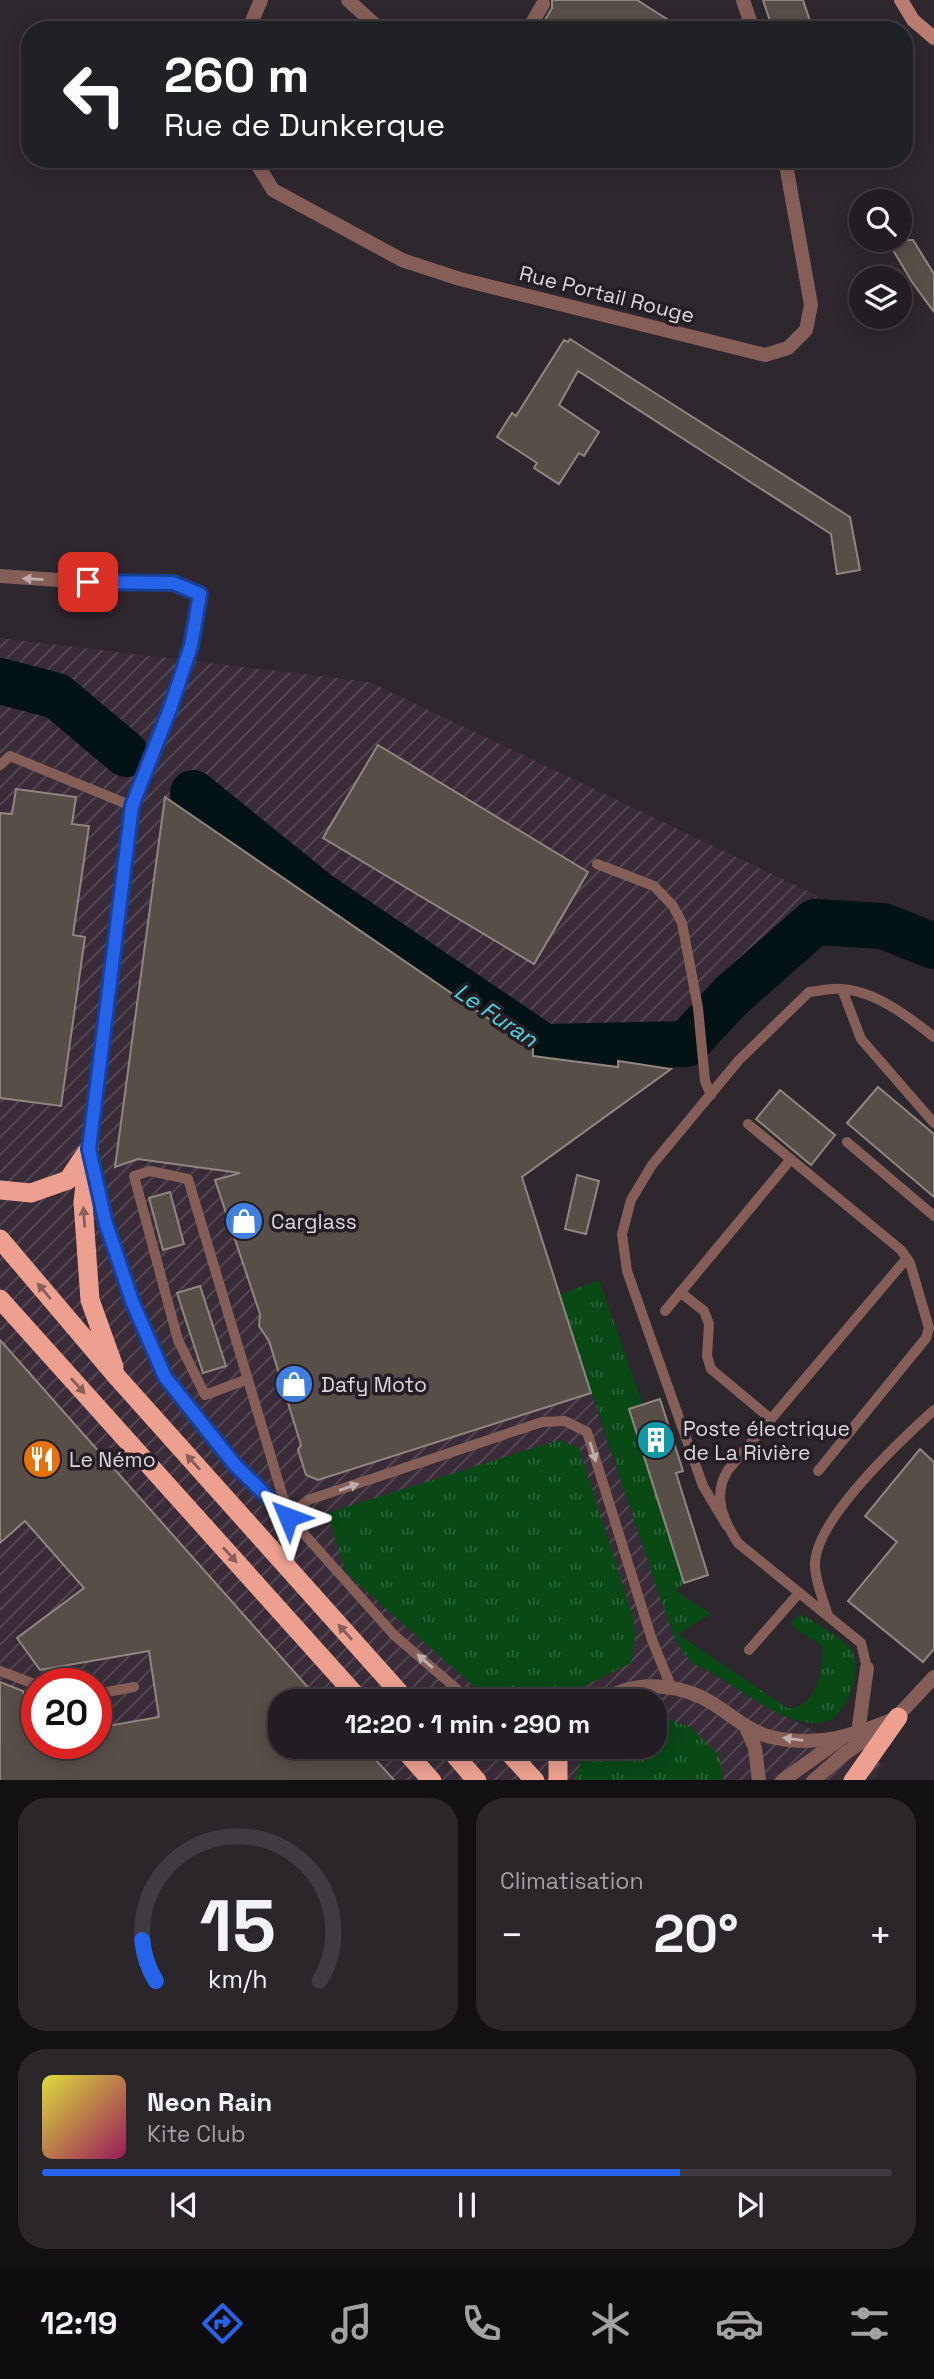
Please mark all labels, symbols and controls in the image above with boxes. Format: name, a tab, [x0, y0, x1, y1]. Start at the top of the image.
text: 260 m	[164, 44, 309, 106]
icon: left	[49, 49, 140, 140]
text: Rue de Dunkerque	[164, 105, 445, 145]
map controls	[849, 189, 912, 329]
button: search	[849, 189, 912, 252]
street label: Rue Portail Rouge	[517, 259, 697, 329]
button: layers	[849, 266, 912, 329]
pin	[58, 552, 118, 612]
icon: arrive	[69, 563, 107, 601]
one-way arrow	[22, 573, 44, 584]
water label: Le Furan	[449, 976, 544, 1054]
shop icon: Carglass	[223, 1200, 265, 1242]
one-way arrow	[78, 1206, 89, 1228]
place label: Carglass	[271, 1208, 357, 1235]
one-way arrow	[37, 1282, 52, 1299]
shop icon: Dafy Moto	[273, 1363, 315, 1405]
place label: Dafy Moto	[321, 1371, 427, 1398]
one-way arrow	[70, 1377, 86, 1395]
place label: Poste électrique de La Rivière	[683, 1415, 850, 1466]
building icon: Poste électrique de La Rivière	[635, 1419, 677, 1461]
restaurant icon: Le Némo	[21, 1438, 63, 1480]
one-way arrow	[588, 1441, 599, 1462]
place label: Le Némo	[69, 1446, 156, 1473]
one-way arrow	[185, 1453, 201, 1471]
position arrow	[251, 1480, 325, 1554]
one-way arrow	[338, 1481, 359, 1492]
one-way arrow	[222, 1546, 238, 1564]
one-way arrow	[337, 1623, 353, 1641]
one-way arrow	[417, 1654, 434, 1669]
speed limit sign: 20	[21, 1668, 112, 1759]
text: 12:20 · 1 min · 290 m	[345, 1707, 590, 1741]
one-way arrow	[782, 1734, 804, 1745]
text: Climatisation	[500, 1866, 644, 1896]
text: 15	[200, 1879, 276, 1972]
text: 20°	[653, 1901, 739, 1967]
text: −	[500, 1911, 524, 1959]
text: +	[868, 1911, 892, 1959]
text: km/h	[208, 1962, 268, 1994]
text: Neon Rain	[147, 2085, 272, 2119]
text: Kite Club	[147, 2119, 246, 2149]
icon: previous	[165, 2186, 203, 2224]
icon: pause	[448, 2186, 486, 2224]
icon: next	[731, 2186, 769, 2224]
icon: directions	[198, 2299, 247, 2348]
icon: music	[327, 2299, 376, 2348]
icon: phone	[457, 2299, 506, 2348]
icon: climate	[586, 2299, 635, 2348]
icon: car	[715, 2299, 764, 2348]
icon: filters	[845, 2299, 894, 2348]
text: 12:19	[40, 2303, 117, 2343]

